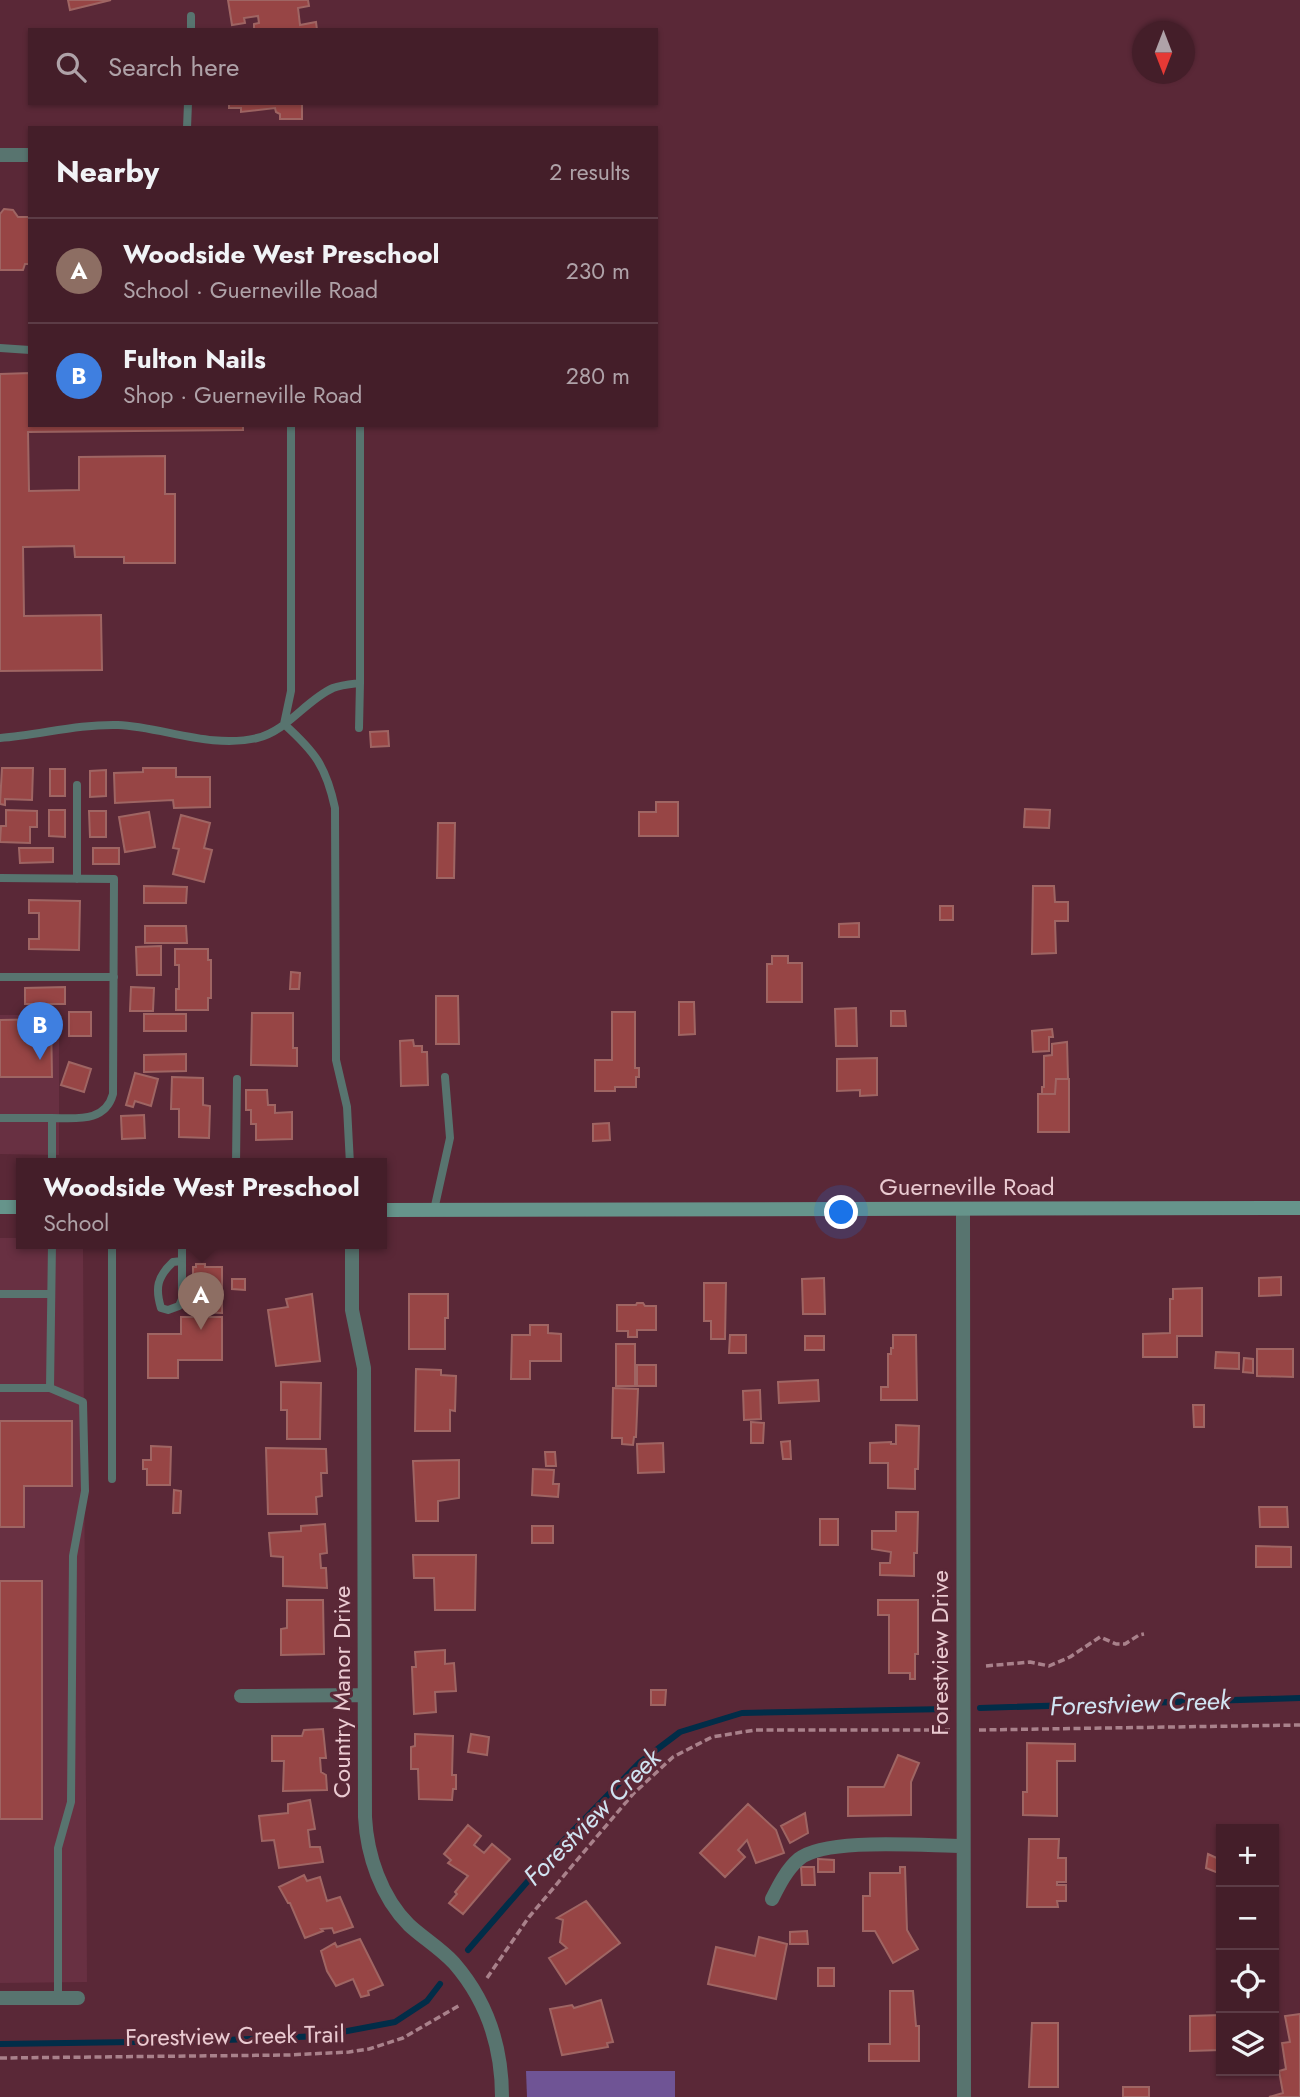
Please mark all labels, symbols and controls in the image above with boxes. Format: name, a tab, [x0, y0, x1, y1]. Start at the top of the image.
north arrow	[1132, 21, 1195, 84]
search box	[28, 28, 658, 105]
icon: search	[52, 48, 90, 86]
text: Search here	[108, 48, 240, 86]
text: Nearby	[56, 150, 159, 193]
text: 2 results	[549, 155, 630, 189]
text: Woodside West Preschool	[123, 235, 440, 273]
text: A	[71, 254, 87, 288]
text: 230 m	[566, 254, 630, 288]
text: School · Guerneville Road	[123, 273, 378, 307]
text: Fulton Nails	[123, 340, 266, 378]
text: B	[71, 359, 87, 393]
text: 280 m	[566, 359, 630, 393]
text: Shop · Guerneville Road	[123, 378, 362, 412]
pin: B	[17, 1002, 63, 1060]
popup	[16, 1158, 387, 1249]
text: Woodside West Preschool	[43, 1168, 360, 1206]
street label: Guerneville Road	[879, 1169, 1055, 1204]
your location	[824, 1195, 858, 1229]
text: School	[43, 1206, 109, 1240]
pin: A	[178, 1272, 224, 1330]
street label: Forestview Drive	[922, 1570, 957, 1736]
street label: Country Manor Drive	[324, 1586, 359, 1798]
water label: Forestview Creek	[1049, 1681, 1233, 1725]
water label: Forestview Creek	[515, 1738, 671, 1894]
map controls	[1216, 1824, 1279, 2076]
button: +	[1216, 1824, 1279, 1887]
button: −	[1216, 1887, 1279, 1950]
button: locate	[1216, 1950, 1279, 2013]
button: layers	[1216, 2013, 1279, 2076]
street label: Forestview Creek Trail	[125, 2016, 345, 2055]

